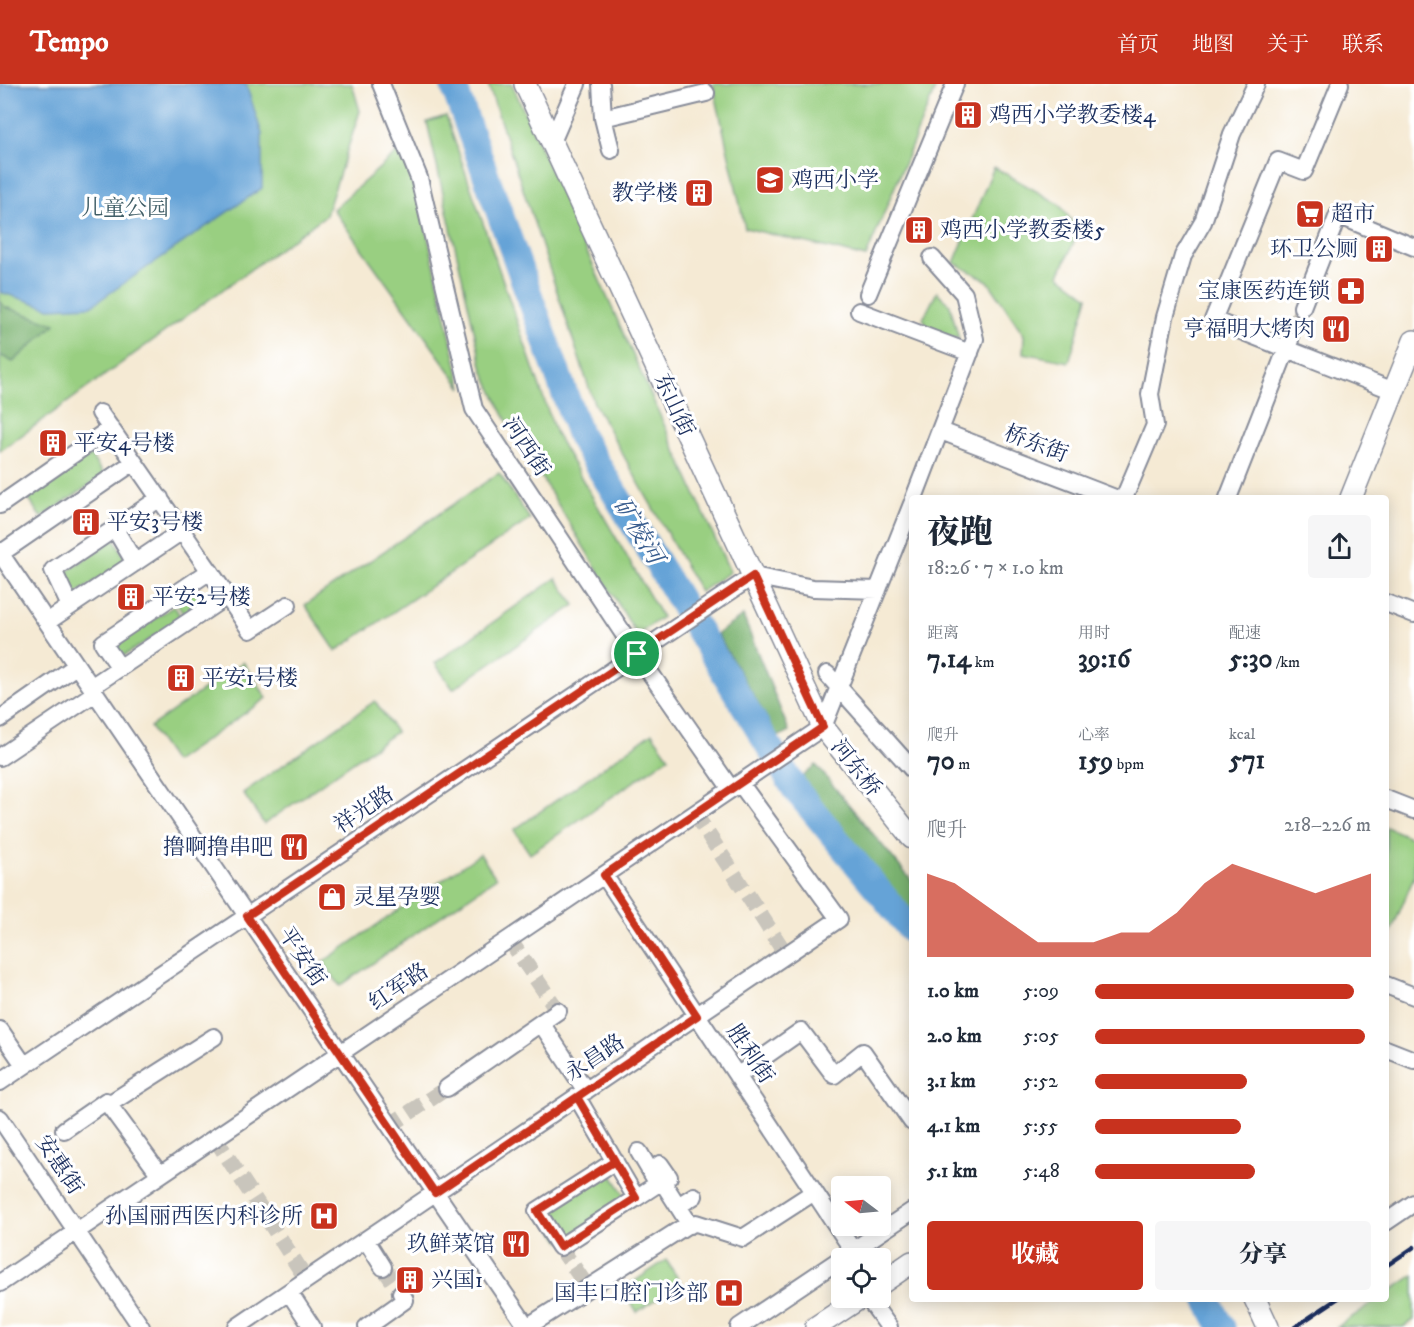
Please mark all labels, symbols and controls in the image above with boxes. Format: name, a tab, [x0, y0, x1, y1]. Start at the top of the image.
text: Tempo	[30, 25, 109, 60]
text: 首页	[1117, 32, 1159, 58]
text: 地图	[1192, 32, 1234, 58]
text: 关于	[1267, 32, 1309, 58]
text: 联系	[1342, 32, 1384, 58]
building icon: 鸡西小学教委楼4	[952, 99, 984, 131]
place label: 鸡西小学教委楼4	[989, 102, 1157, 129]
school or university icon: 鸡西小学	[754, 164, 786, 196]
place label: 鸡西小学	[791, 167, 879, 194]
building icon: 教学楼	[683, 177, 715, 209]
place label: 教学楼	[612, 180, 678, 207]
park label: 儿童公园	[81, 195, 169, 222]
supermarket icon: 超市	[1294, 198, 1326, 230]
place label: 超市	[1331, 201, 1375, 228]
building icon: 鸡西小学教委楼5	[903, 214, 935, 246]
place label: 鸡西小学教委楼5	[940, 217, 1105, 244]
building icon: 环卫公厕	[1363, 233, 1395, 265]
place label: 环卫公厕	[1270, 236, 1358, 263]
pharmacy icon: 宝康医药连锁	[1335, 275, 1367, 307]
place label: 宝康医药连锁	[1198, 278, 1330, 305]
restaurant icon: 亨福明大烤肉	[1320, 313, 1352, 345]
place label: 亨福明大烤肉	[1183, 316, 1315, 343]
street label: 东山街	[648, 369, 700, 441]
street label: 河西街	[496, 412, 556, 482]
street label: 桥东街	[1000, 420, 1072, 468]
building icon: 平安4号楼	[37, 427, 69, 459]
place label: 平安4号楼	[74, 430, 175, 457]
water label: 矿棱河	[607, 492, 671, 573]
building icon: 平安3号楼	[70, 506, 102, 538]
place label: 平安3号楼	[107, 509, 203, 536]
text: 夜跑	[927, 513, 993, 554]
button: share	[1308, 515, 1371, 578]
text: 18:26 · 7 × 1.0 km	[927, 556, 1064, 581]
building icon: 平安2号楼	[115, 581, 147, 613]
place label: 平安2号楼	[152, 584, 251, 611]
text: 距离	[927, 623, 959, 643]
text: 用时	[1078, 623, 1110, 643]
text: 配速	[1229, 623, 1261, 643]
pin	[611, 628, 662, 679]
icon: arrive	[620, 637, 653, 670]
text: 7.14	[927, 643, 971, 676]
text: 39:16	[1078, 643, 1130, 676]
text: 5:30	[1229, 643, 1272, 676]
text: km	[971, 652, 995, 672]
text: /km	[1272, 652, 1300, 672]
building icon: 平安1号楼	[165, 662, 197, 694]
place label: 平安1号楼	[202, 665, 298, 692]
text: kcal	[1229, 724, 1255, 744]
text: 爬升	[927, 725, 959, 745]
text: 心率	[1078, 725, 1110, 745]
street label: 河东桥	[825, 734, 887, 802]
text: 571	[1229, 744, 1265, 777]
text: 70	[927, 745, 955, 778]
text: 159	[1078, 745, 1113, 778]
text: m	[955, 754, 970, 774]
text: bpm	[1113, 754, 1144, 774]
street label: 祥光路	[329, 780, 399, 840]
text: 218–226 m	[1284, 813, 1371, 838]
text: 爬升	[927, 818, 967, 843]
restaurant icon: 撸啊撸串吧	[278, 831, 310, 863]
place label: 撸啊撸串吧	[163, 834, 273, 861]
shop icon: 灵星孕婴	[316, 881, 348, 913]
place label: 灵星孕婴	[353, 884, 441, 911]
street label: 平安街	[272, 922, 332, 992]
street label: 红军路	[364, 957, 434, 1017]
text: 1.0 km	[927, 979, 979, 1004]
text: 5:09	[1023, 979, 1059, 1004]
street label: 胜利街	[720, 1019, 780, 1089]
text: 2.0 km	[927, 1024, 982, 1049]
text: 5:05	[1023, 1024, 1059, 1049]
street label: 永昌路	[560, 1028, 630, 1088]
text: 3.1 km	[927, 1069, 976, 1094]
text: 5:52	[1023, 1069, 1058, 1094]
text: 4.1 km	[927, 1114, 980, 1139]
text: 5:55	[1023, 1114, 1058, 1139]
street label: 安惠街	[29, 1130, 89, 1200]
text: 5.1 km	[927, 1159, 978, 1184]
text: 5:48	[1023, 1159, 1060, 1184]
north arrow	[831, 1176, 891, 1236]
map controls	[831, 1176, 891, 1308]
hospital icon: 孙国丽西医内科诊所	[308, 1200, 340, 1232]
place label: 孙国丽西医内科诊所	[105, 1203, 303, 1230]
button: 收藏	[927, 1221, 1143, 1290]
button: 分享	[1155, 1221, 1371, 1290]
restaurant icon: 玖鲜菜馆	[500, 1228, 532, 1260]
place label: 玖鲜菜馆	[407, 1231, 495, 1258]
button: locate	[831, 1248, 891, 1308]
building icon: 兴国1	[394, 1264, 426, 1296]
place label: 兴国1	[431, 1267, 483, 1294]
hospital icon: 国丰口腔门诊部	[713, 1277, 745, 1309]
place label: 国丰口腔门诊部	[554, 1280, 708, 1307]

